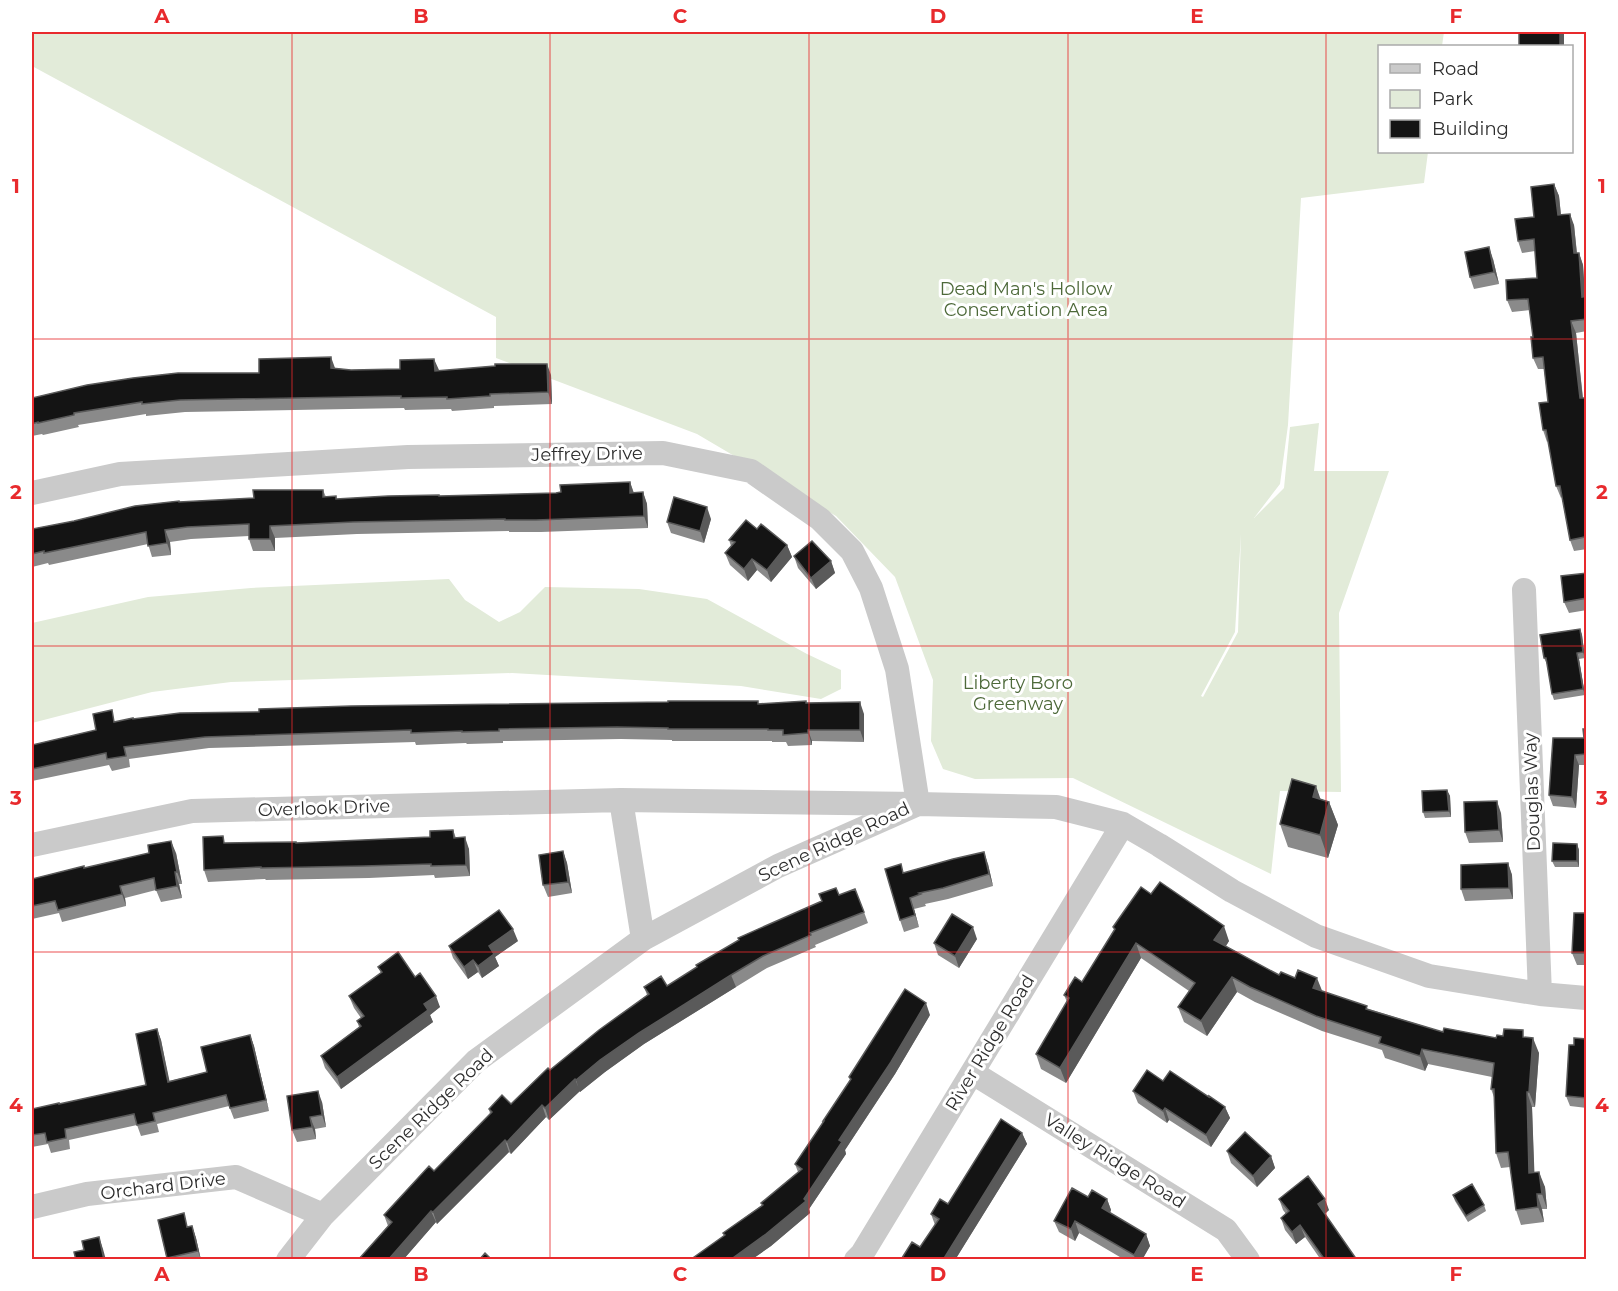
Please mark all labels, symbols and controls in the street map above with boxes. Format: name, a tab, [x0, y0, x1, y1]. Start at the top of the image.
text: A	[153, 4, 170, 28]
text: B	[413, 4, 429, 28]
text: C	[673, 4, 688, 28]
text: D	[930, 4, 946, 28]
text: E	[1190, 4, 1204, 28]
text: F	[1450, 4, 1463, 28]
legend	[1378, 45, 1573, 153]
text: Road	[1432, 58, 1479, 80]
text: Park	[1432, 88, 1473, 110]
text: Building	[1432, 118, 1509, 140]
text: 1	[12, 174, 20, 198]
text: 1	[1598, 174, 1606, 198]
park label: Dead Man's Hollow Conservation Area	[940, 278, 1112, 321]
street label: Jeffrey Drive	[530, 442, 643, 466]
text: 2	[10, 480, 22, 504]
text: 2	[1596, 480, 1608, 504]
park label: Liberty Boro Greenway	[963, 672, 1073, 715]
street label: Douglas Way	[1519, 732, 1545, 852]
text: 3	[9, 786, 22, 810]
text: 3	[1595, 786, 1608, 810]
street label: Overlook Drive	[257, 795, 391, 821]
street label: Scene Ridge Road	[755, 797, 913, 887]
street label: River Ridge Road	[941, 971, 1039, 1115]
street label: Scene Ridge Road	[364, 1044, 498, 1174]
text: 4	[9, 1093, 23, 1117]
text: 4	[1595, 1093, 1609, 1117]
street label: Valley Ridge Road	[1040, 1109, 1190, 1213]
street label: Orchard Drive	[99, 1167, 227, 1205]
text: A	[153, 1262, 170, 1286]
text: B	[413, 1262, 429, 1286]
text: C	[673, 1262, 688, 1286]
text: D	[930, 1262, 946, 1286]
text: E	[1190, 1262, 1204, 1286]
text: F	[1450, 1262, 1463, 1286]

